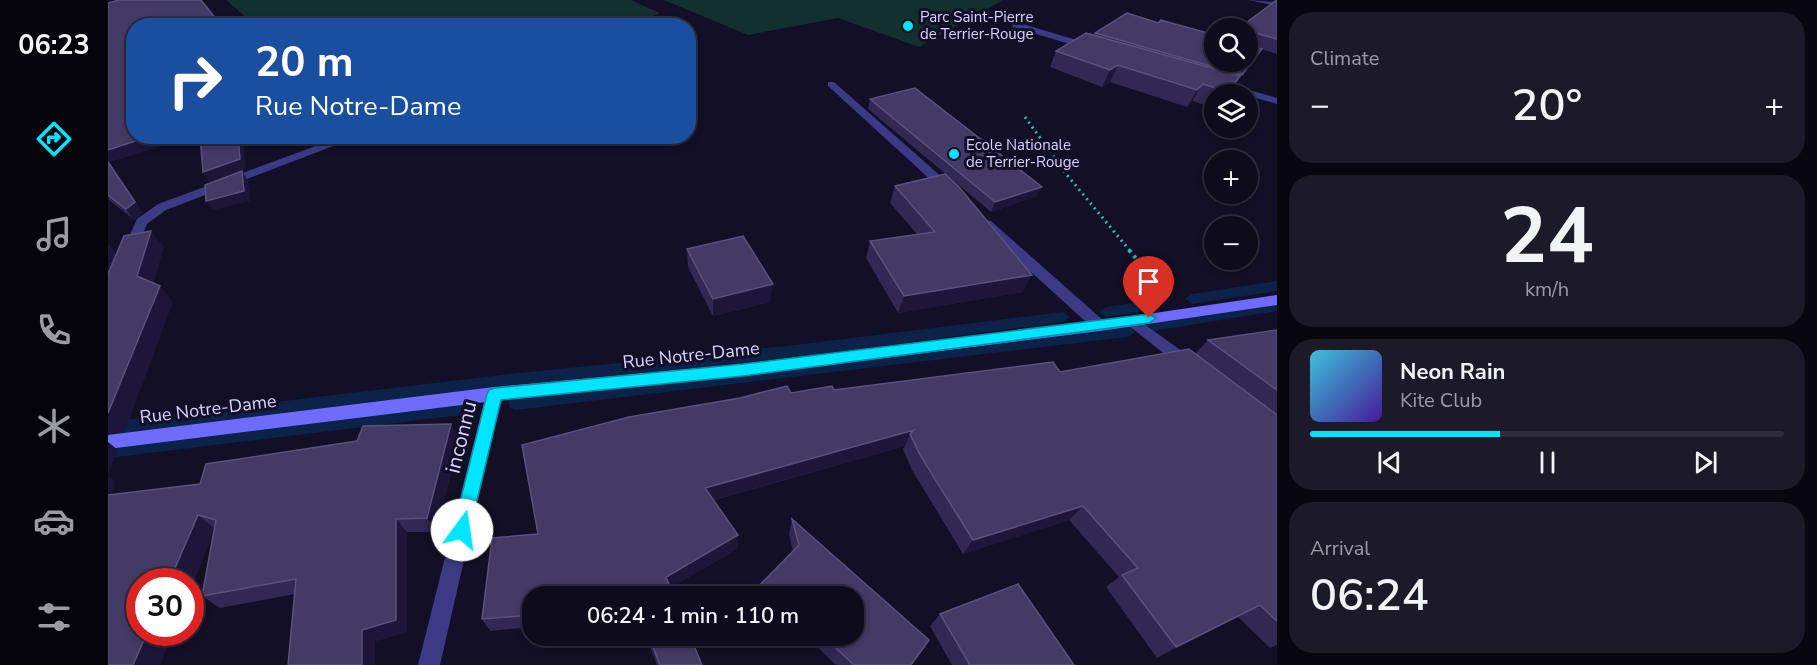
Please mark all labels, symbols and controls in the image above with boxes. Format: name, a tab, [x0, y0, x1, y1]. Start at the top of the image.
place label: Parc Saint-Pierre de Terrier-Rouge	[920, 7, 1033, 44]
map controls	[1204, 18, 1258, 270]
button: search	[1204, 18, 1258, 72]
marker: Parc Saint-Pierre de Terrier-Rouge	[901, 19, 915, 33]
text: 06:23	[18, 27, 90, 64]
text: 20 m	[255, 34, 354, 91]
icon: right	[156, 42, 234, 120]
text: Climate	[1310, 45, 1379, 72]
text: 20°	[1512, 75, 1582, 136]
text: −	[1310, 83, 1330, 128]
text: +	[1764, 83, 1784, 128]
button: layers	[1204, 84, 1258, 138]
text: Rue Notre-Dame	[255, 88, 461, 125]
icon: directions	[33, 118, 75, 160]
place label: Ecole Nationale de Terrier-Rouge	[966, 135, 1079, 172]
marker: Ecole Nationale de Terrier-Rouge	[947, 147, 961, 161]
button: +	[1204, 150, 1258, 204]
text: 24	[1500, 183, 1594, 290]
icon: music	[33, 213, 75, 255]
button: −	[1204, 216, 1258, 270]
pin	[1123, 256, 1174, 318]
icon: arrive	[1132, 265, 1165, 298]
text: km/h	[1525, 276, 1569, 303]
icon: phone	[33, 309, 75, 351]
street label: Rue Notre-Dame	[621, 336, 761, 374]
text: Neon Rain	[1400, 357, 1505, 387]
text: Kite Club	[1400, 387, 1482, 414]
street label: Rue Notre-Dame	[138, 389, 278, 429]
street label: inconnu	[439, 398, 483, 476]
icon: climate	[33, 405, 75, 447]
icon: previous	[1373, 446, 1406, 479]
icon: pause	[1531, 446, 1564, 479]
icon: next	[1689, 446, 1722, 479]
position arrow	[430, 498, 494, 562]
icon: car	[33, 500, 75, 542]
text: Arrival	[1310, 535, 1370, 562]
text: 06:24	[1310, 565, 1429, 626]
speed limit sign: 30	[126, 568, 204, 646]
icon: filters	[33, 596, 75, 638]
text: 06:24 · 1 min · 110 m	[587, 601, 799, 631]

